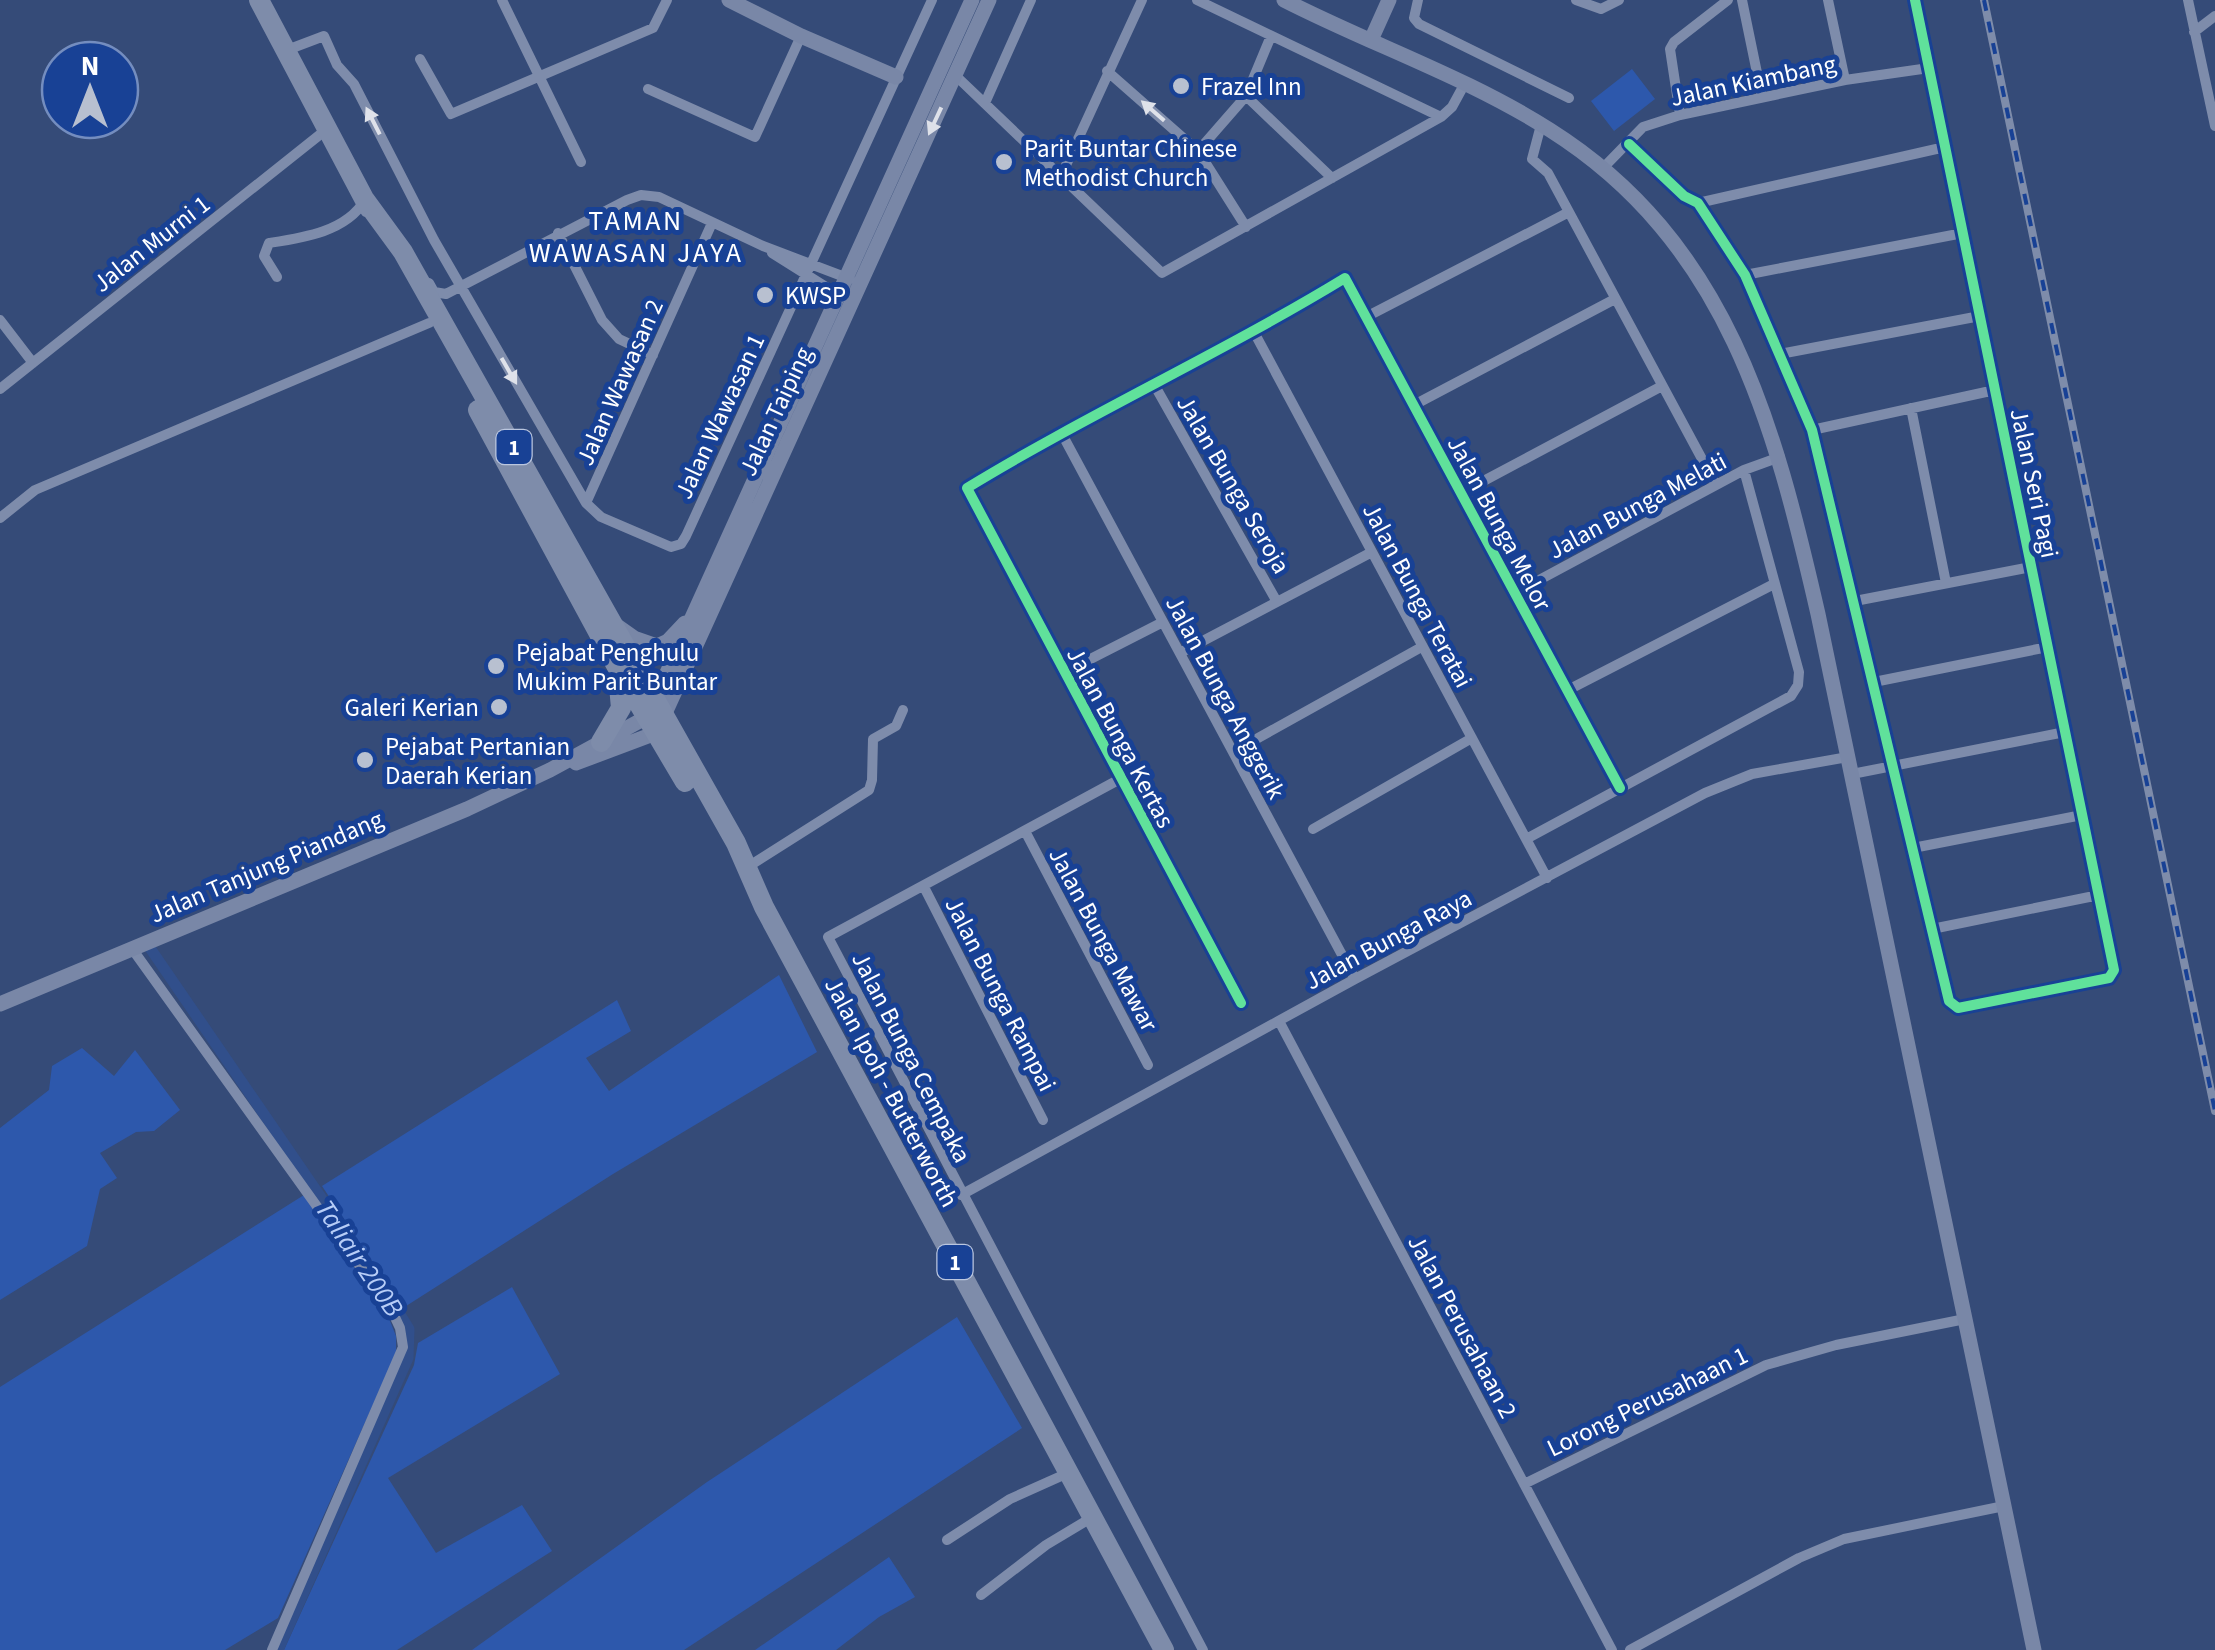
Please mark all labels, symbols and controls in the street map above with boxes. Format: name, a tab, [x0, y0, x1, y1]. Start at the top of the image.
north arrow	[40, 40, 140, 140]
text: N	[81, 46, 99, 86]
street label: Jalan Kiambang	[1667, 46, 1840, 116]
place label: Frazel Inn	[1201, 69, 1302, 105]
marker: Frazel Inn	[1170, 75, 1192, 97]
one-way arrow	[1140, 101, 1165, 123]
one-way arrow	[365, 107, 382, 136]
one-way arrow	[927, 107, 944, 136]
place label: Parit Buntar Chinese Methodist Church	[1024, 131, 1237, 196]
marker: Parit Buntar Chinese Methodist Church	[993, 151, 1015, 173]
street label: Jalan Murni 1	[85, 187, 218, 301]
district label: TAMAN WAWASAN JAYA	[529, 201, 743, 273]
place label: KWSP	[785, 278, 846, 314]
marker: KWSP	[754, 284, 776, 306]
street label: Jalan Wawasan 2	[567, 294, 673, 471]
street label: Jalan Wawasan 1	[666, 328, 774, 505]
street label: Jalan Taiping	[730, 341, 822, 482]
one-way arrow	[500, 356, 517, 385]
street label: Jalan Bunga Seroja	[1167, 389, 1299, 580]
street label: Jalan Seri Pagi	[2001, 405, 2067, 561]
road number: 1	[496, 430, 532, 464]
street label: Jalan Bunga Melor	[1438, 430, 1561, 617]
street label: Jalan Bunga Melati	[1542, 444, 1733, 568]
street label: Jalan Bunga Teratai	[1353, 496, 1481, 694]
street label: Jalan Bunga Anggerik	[1156, 589, 1294, 806]
place label: Pejabat Penghulu Mukim Parit Buntar	[516, 635, 717, 700]
street label: Jalan Bunga Kertas	[1057, 641, 1183, 834]
marker: Pejabat Penghulu Mukim Parit Buntar	[485, 655, 507, 677]
place label: Galeri Kerian	[345, 690, 479, 726]
marker: Galeri Kerian	[488, 696, 510, 718]
place label: Pejabat Pertanian Daerah Kerian	[385, 729, 570, 794]
marker: Pejabat Pertanian Daerah Kerian	[354, 749, 376, 771]
street label: Jalan Tanjung Piandang	[144, 801, 389, 932]
street label: Jalan Bunga Mawar	[1039, 841, 1167, 1038]
street label: Jalan Bunga Raya	[1299, 881, 1478, 999]
street label: Jalan Bunga Rampai	[936, 891, 1065, 1098]
street label: Jalan Bunga Cempaka	[842, 946, 980, 1169]
street label: Jalan Ipoh - Butterworth	[815, 971, 967, 1214]
water label: Taliair 200B	[305, 1192, 413, 1325]
street label: Jalan Perusahaan 2	[1398, 1228, 1526, 1425]
road number: 1	[938, 1245, 972, 1279]
street label: Lorong Perusahaan 1	[1541, 1338, 1754, 1466]

